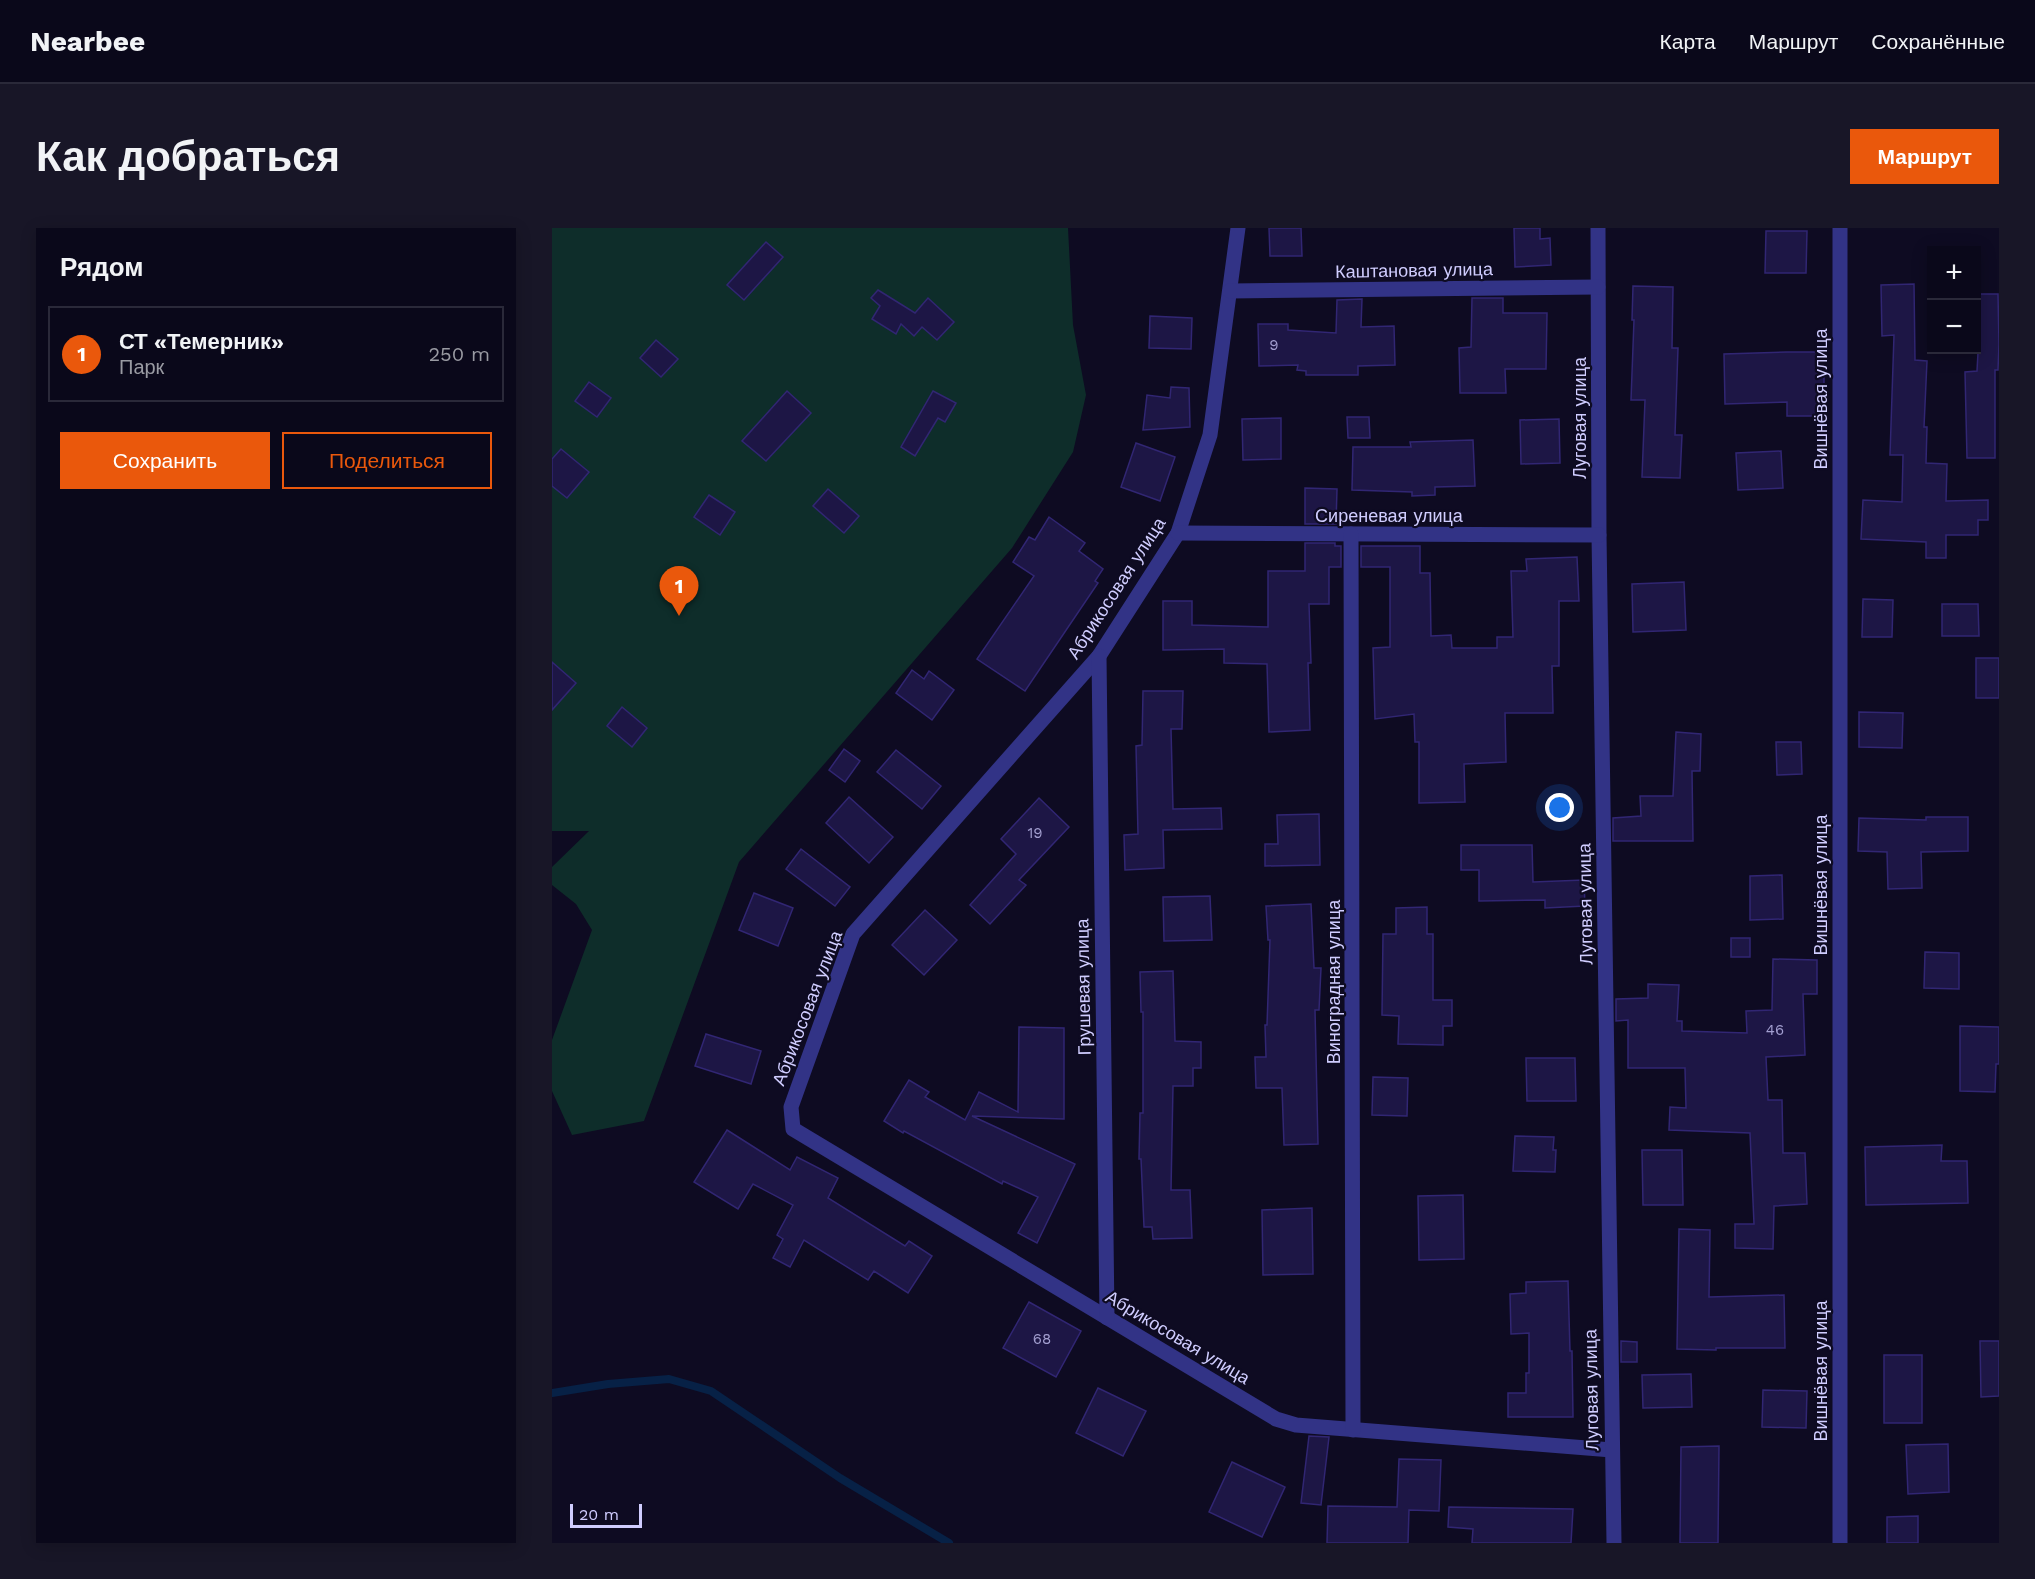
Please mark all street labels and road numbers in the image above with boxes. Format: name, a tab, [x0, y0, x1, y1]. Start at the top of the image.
street label: Каштановая улица	[1335, 258, 1494, 282]
street label: Вишнёвая улица	[1810, 327, 1831, 470]
street label: Луговая улица	[1569, 356, 1590, 479]
street label: Сиреневая улица	[1315, 505, 1464, 526]
street label: Абрикосовая улица	[1062, 513, 1170, 663]
street label: Вишнёвая улица	[1810, 813, 1831, 956]
street label: Луговая улица	[1573, 842, 1597, 965]
street label: Виноградная улица	[1323, 899, 1344, 1064]
street label: Грушевая улица	[1071, 917, 1095, 1056]
street label: Абрикосовая улица	[768, 927, 847, 1089]
street label: Абрикосовая улица	[1102, 1286, 1255, 1389]
street label: Вишнёвая улица	[1810, 1299, 1831, 1442]
street label: Луговая улица	[1579, 1328, 1603, 1451]

